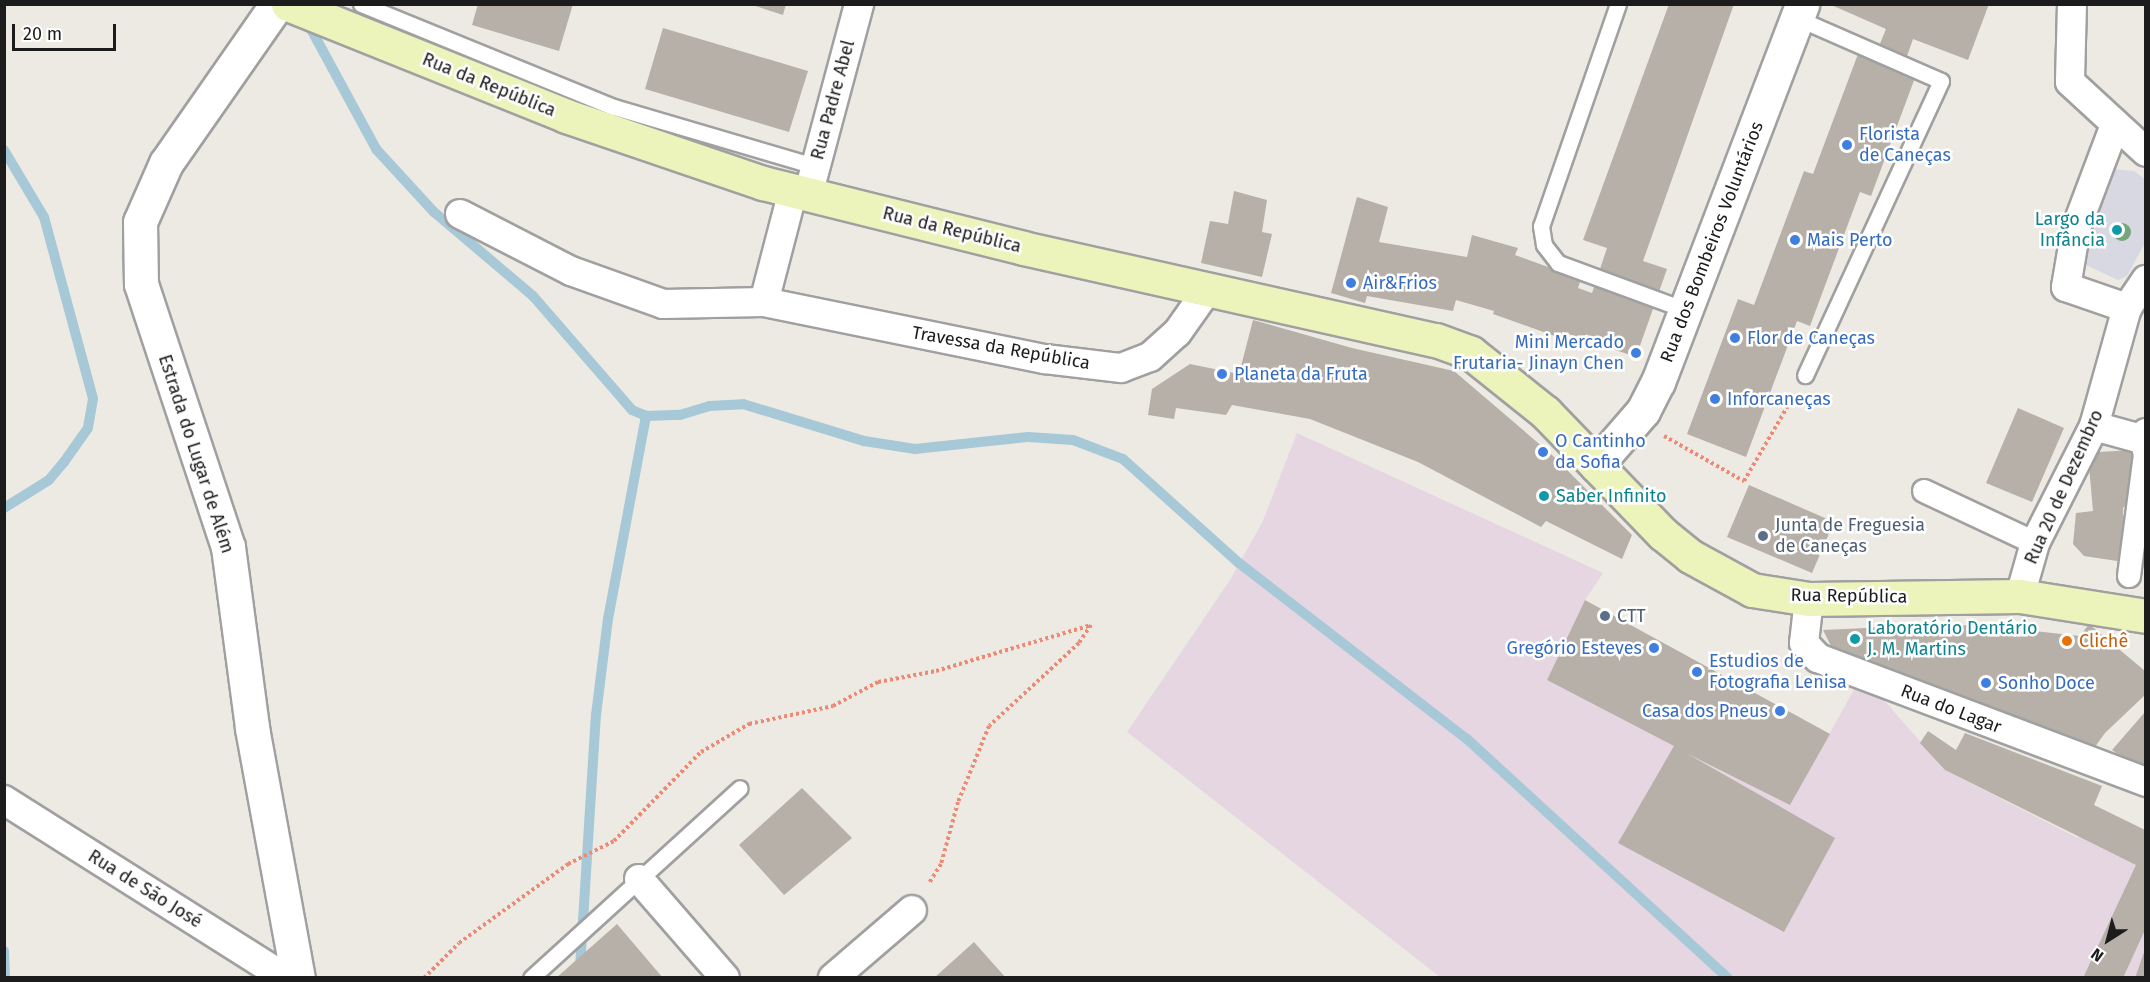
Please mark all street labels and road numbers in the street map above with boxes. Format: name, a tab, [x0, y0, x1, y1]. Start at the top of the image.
street label: Rua Padre Abel	[807, 38, 859, 162]
street label: Rua da República	[419, 48, 559, 122]
street label: Rua dos Bombeiros Voluntários	[1656, 118, 1768, 366]
street label: Rua da República	[880, 202, 1024, 258]
street label: Travessa da República	[910, 322, 1092, 374]
street label: Estrada do Lugar de Além	[154, 352, 238, 556]
street label: Rua 20 de Dezembro	[2020, 406, 2108, 568]
street label: Rua República	[1790, 584, 1908, 608]
street label: Rua do Lagar	[1898, 680, 2004, 738]
street label: Rua de São José	[84, 845, 206, 933]

